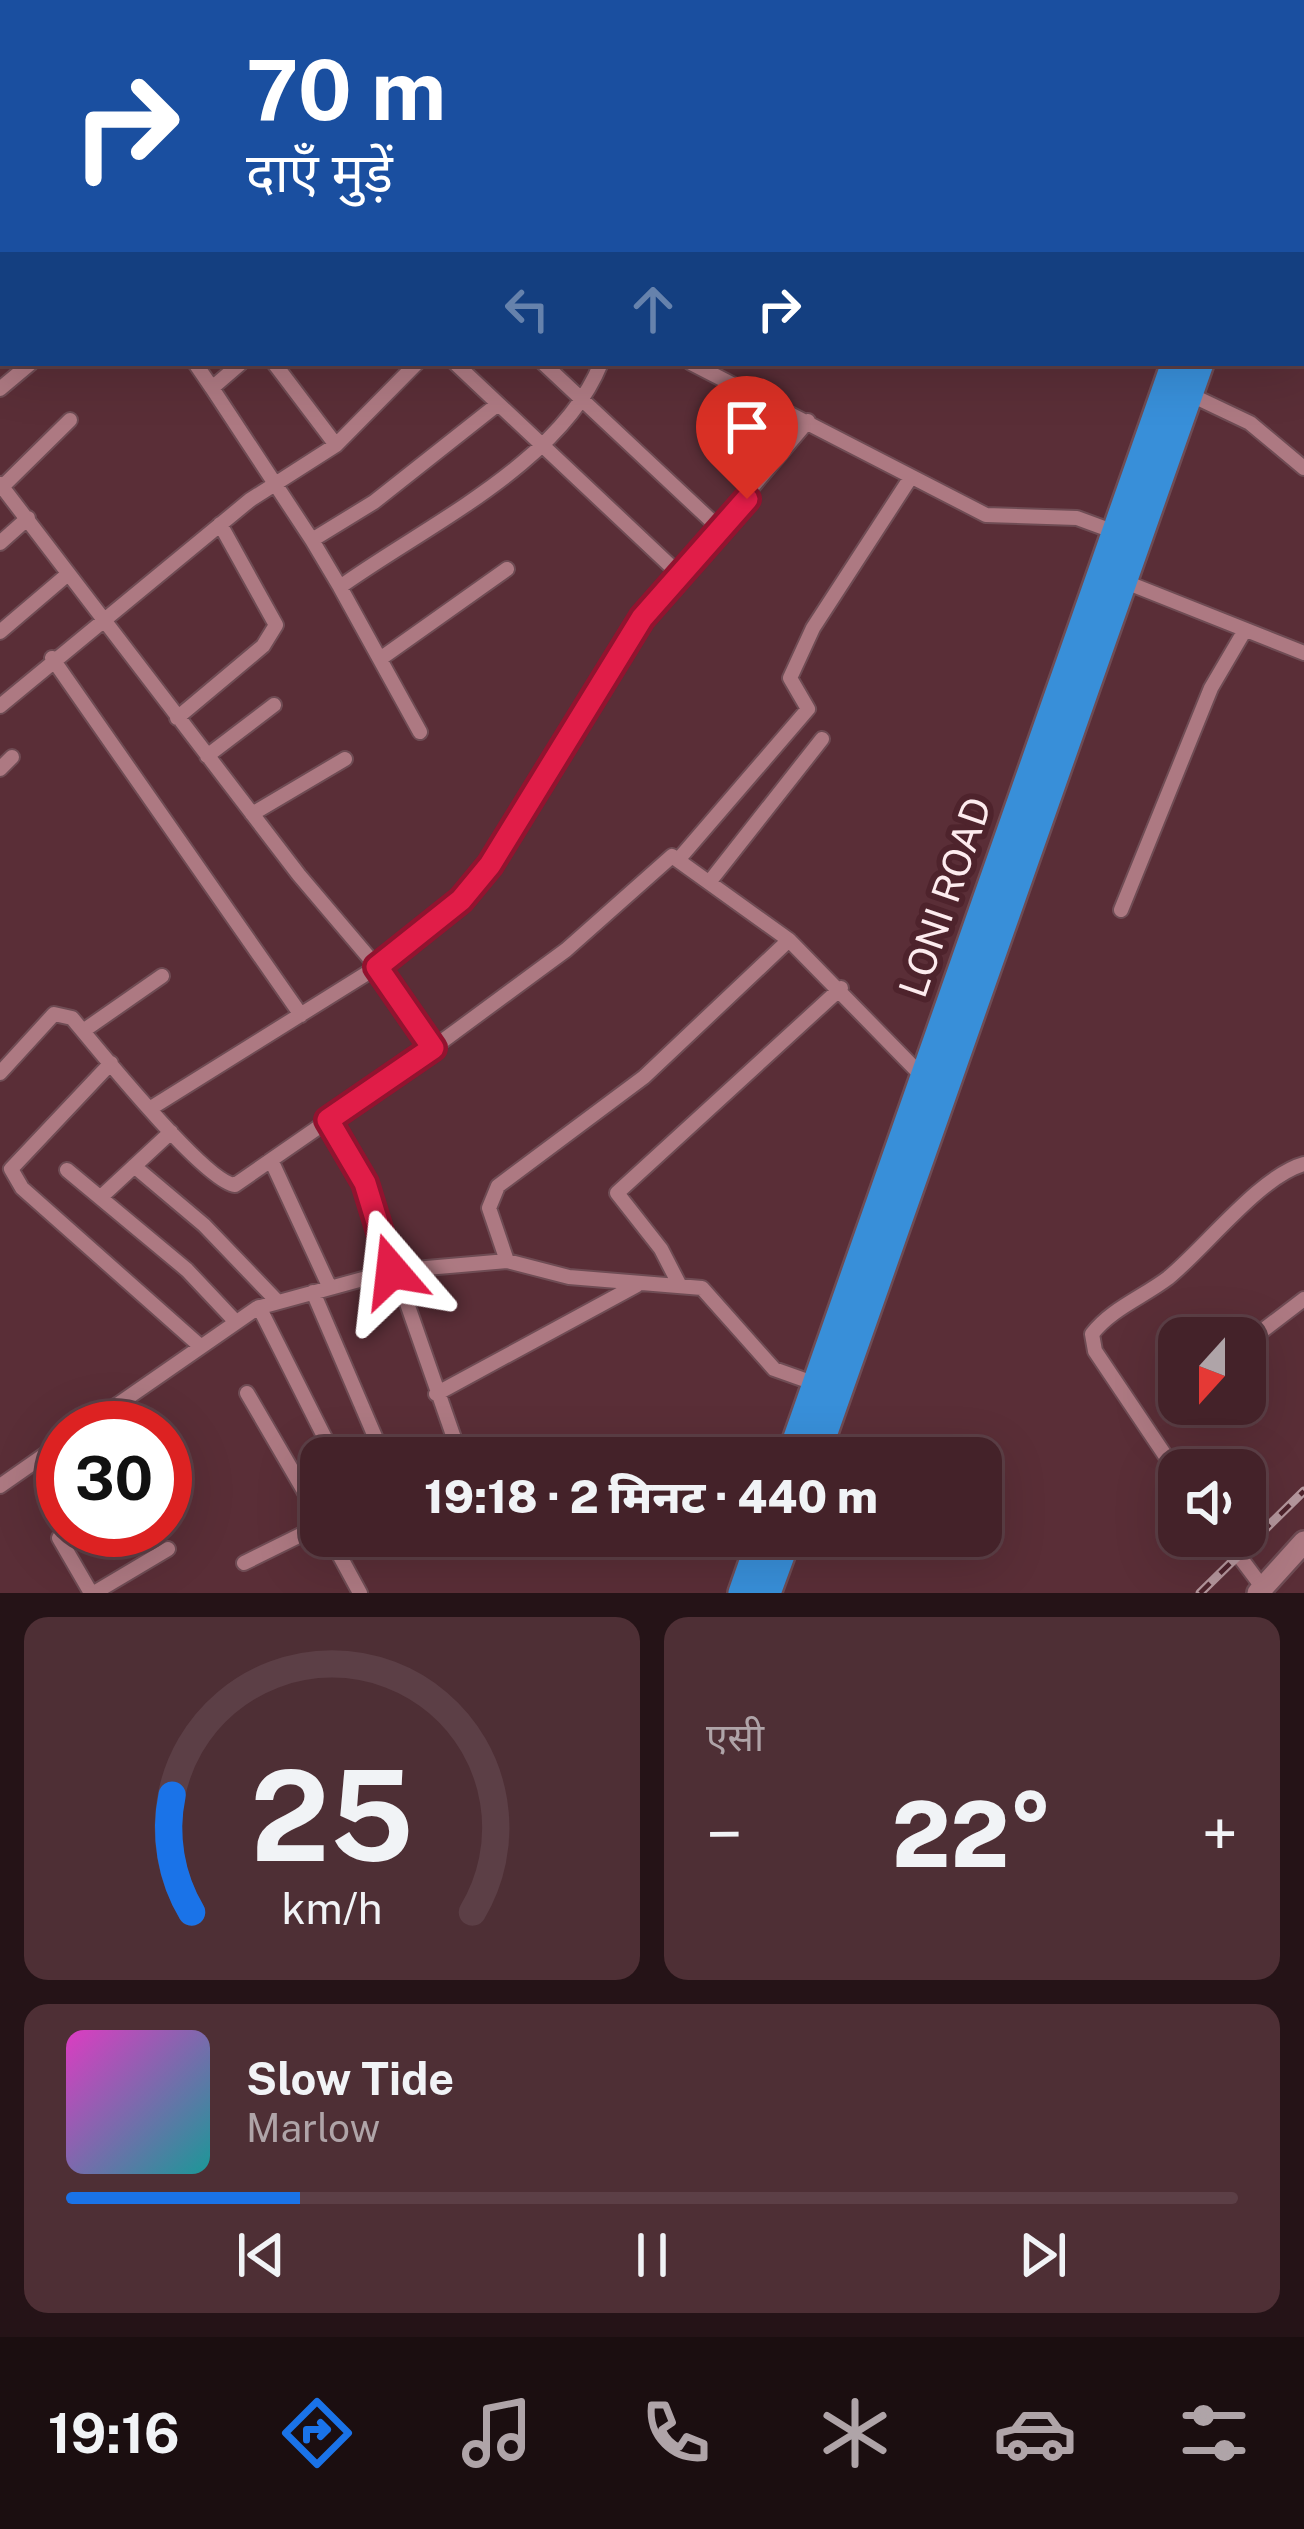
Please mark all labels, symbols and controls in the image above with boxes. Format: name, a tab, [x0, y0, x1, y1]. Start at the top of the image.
text: 70 m	[246, 40, 446, 139]
icon: right	[48, 48, 204, 204]
text: दाएँ मुड़ें	[246, 141, 393, 204]
icon: left	[494, 276, 560, 342]
icon: ahead	[620, 276, 686, 342]
icon: right	[746, 276, 812, 342]
pin	[696, 376, 798, 499]
icon: arrive	[714, 394, 780, 460]
street label: LONI ROAD	[889, 791, 1001, 1003]
position arrow	[329, 1208, 455, 1334]
north arrow	[1158, 1317, 1266, 1425]
map controls	[1158, 1317, 1266, 1557]
speed limit sign: 30	[36, 1401, 192, 1557]
button: sound	[1158, 1449, 1266, 1557]
text: 19:18 · 2 मिनट · 440 m	[424, 1470, 878, 1523]
text: एसी	[706, 1714, 764, 1760]
text: 25	[250, 1742, 414, 1889]
text: 22°	[892, 1781, 1052, 1887]
text: −	[706, 1795, 743, 1873]
text: +	[1201, 1795, 1238, 1873]
text: km/h	[282, 1882, 382, 1933]
text: Slow Tide	[246, 2052, 454, 2105]
text: Marlow	[246, 2105, 380, 2151]
icon: previous	[228, 2222, 294, 2288]
icon: pause	[619, 2222, 685, 2288]
icon: next	[1010, 2222, 1076, 2288]
icon: directions	[275, 2391, 359, 2475]
icon: music	[455, 2391, 539, 2475]
icon: phone	[634, 2391, 718, 2475]
icon: climate	[813, 2391, 897, 2475]
icon: car	[993, 2391, 1077, 2475]
icon: filters	[1172, 2391, 1256, 2475]
text: 19:16	[48, 2402, 180, 2465]

